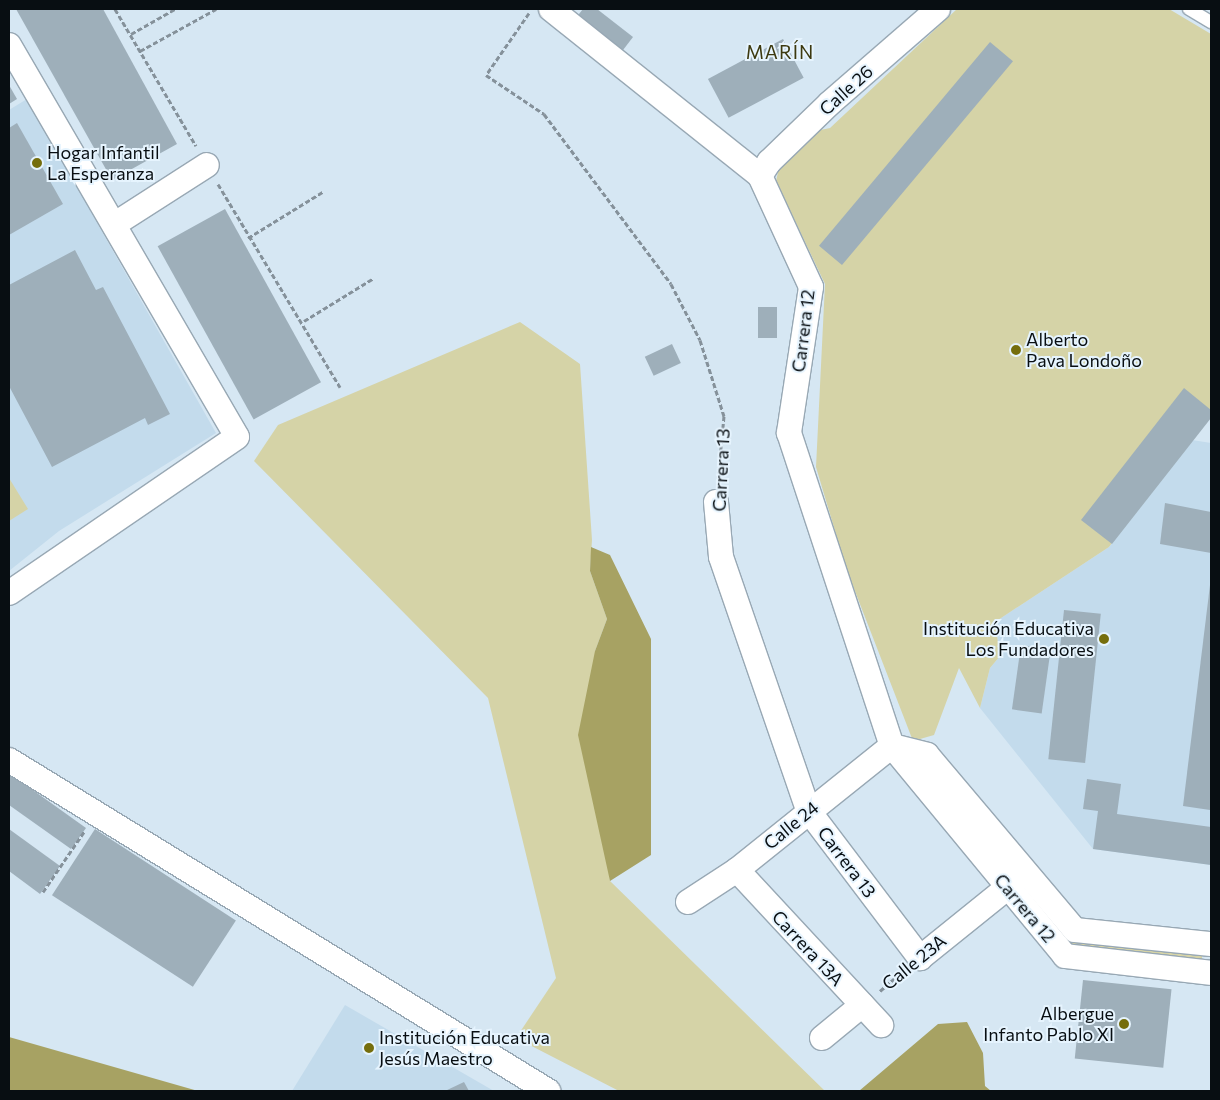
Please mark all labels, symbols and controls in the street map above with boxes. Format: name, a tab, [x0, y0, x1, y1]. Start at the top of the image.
district label: MARÍN	[745, 41, 815, 63]
street label: Calle 26	[815, 60, 877, 120]
place label: Hogar Infantil La Esperanza	[47, 142, 160, 184]
marker: Hogar Infantil La Esperanza	[31, 157, 43, 169]
street label: Carrera 12	[787, 289, 819, 373]
place label: Alberto Pava Londoño	[1026, 329, 1142, 372]
marker: Alberto Pava Londoño	[1010, 344, 1022, 356]
street label: Carrera 13	[708, 428, 734, 512]
place label: Institución Educativa Los Fundadores	[923, 618, 1094, 660]
marker: Institución Educativa Los Fundadores	[1098, 633, 1110, 645]
street label: Calle 24	[759, 796, 823, 854]
street label: Carrera 13	[813, 822, 881, 902]
street label: Carrera 12	[990, 869, 1060, 947]
street label: Carrera 13A	[768, 906, 848, 990]
street label: Calle 23A	[878, 930, 950, 994]
place label: Albergue Infanto Pablo XI	[983, 1003, 1114, 1046]
marker: Albergue Infanto Pablo XI	[1118, 1018, 1130, 1030]
place label: Institución Educativa Jesús Maestro	[379, 1027, 550, 1070]
marker: Institución Educativa Jesús Maestro	[363, 1042, 375, 1054]

